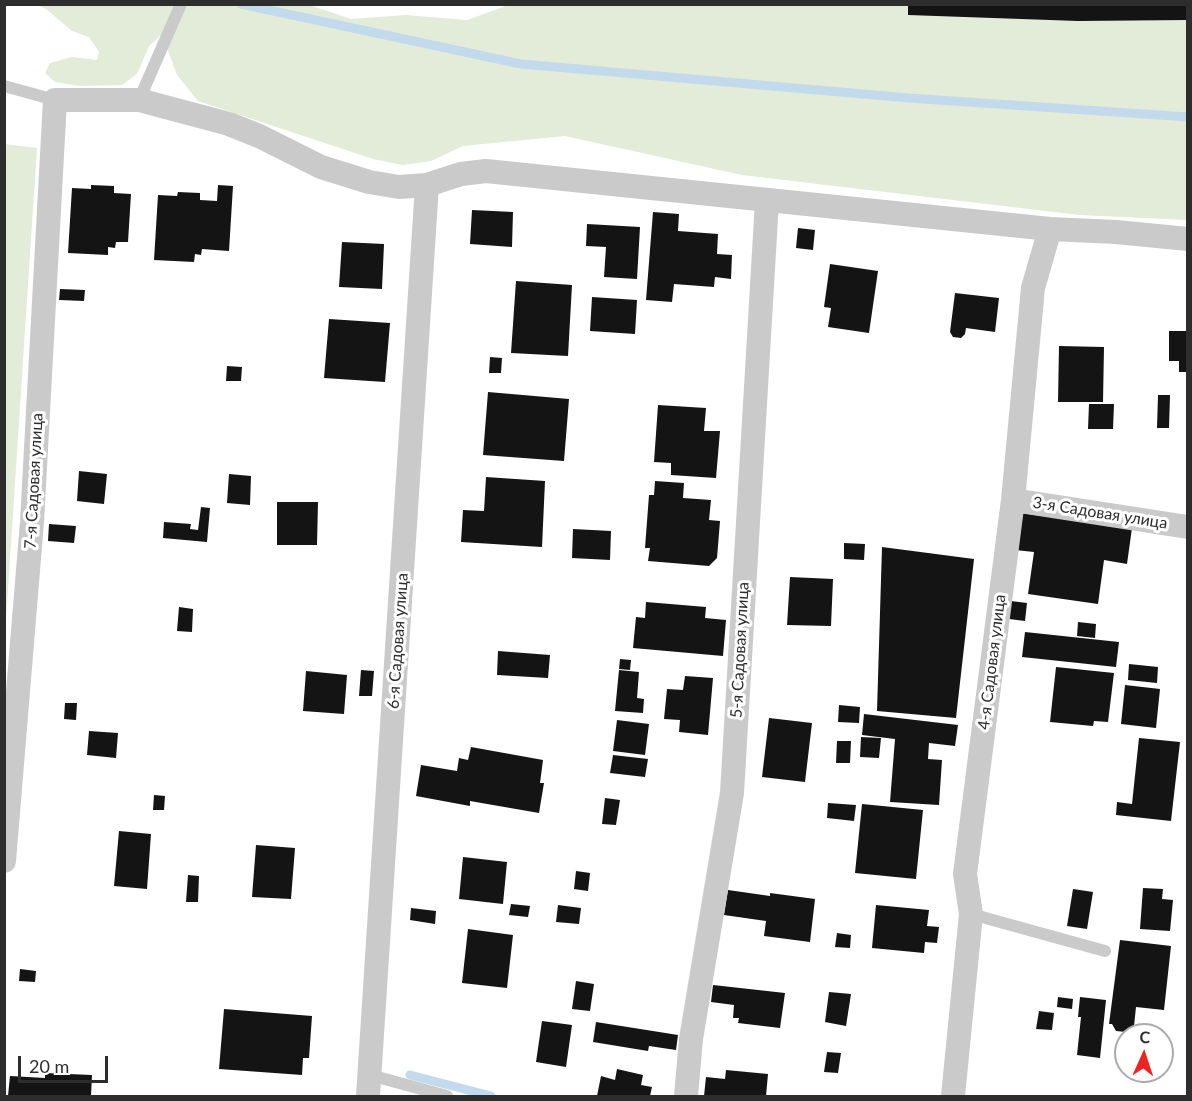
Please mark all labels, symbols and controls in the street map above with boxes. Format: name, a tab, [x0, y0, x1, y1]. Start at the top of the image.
street label: 7-я Садовая улица	[21, 412, 47, 550]
street label: 3-я Садовая улица	[1031, 493, 1169, 533]
street label: 6-я Садовая улица	[384, 572, 412, 710]
street label: 5-я Садовая улица	[727, 581, 753, 719]
street label: 4-я Садовая улица	[974, 593, 1010, 731]
north arrow	[1114, 1023, 1174, 1083]
text: С	[1139, 1027, 1151, 1046]
scale bar	[21, 1044, 111, 1082]
text: 20 m	[29, 1055, 69, 1077]

